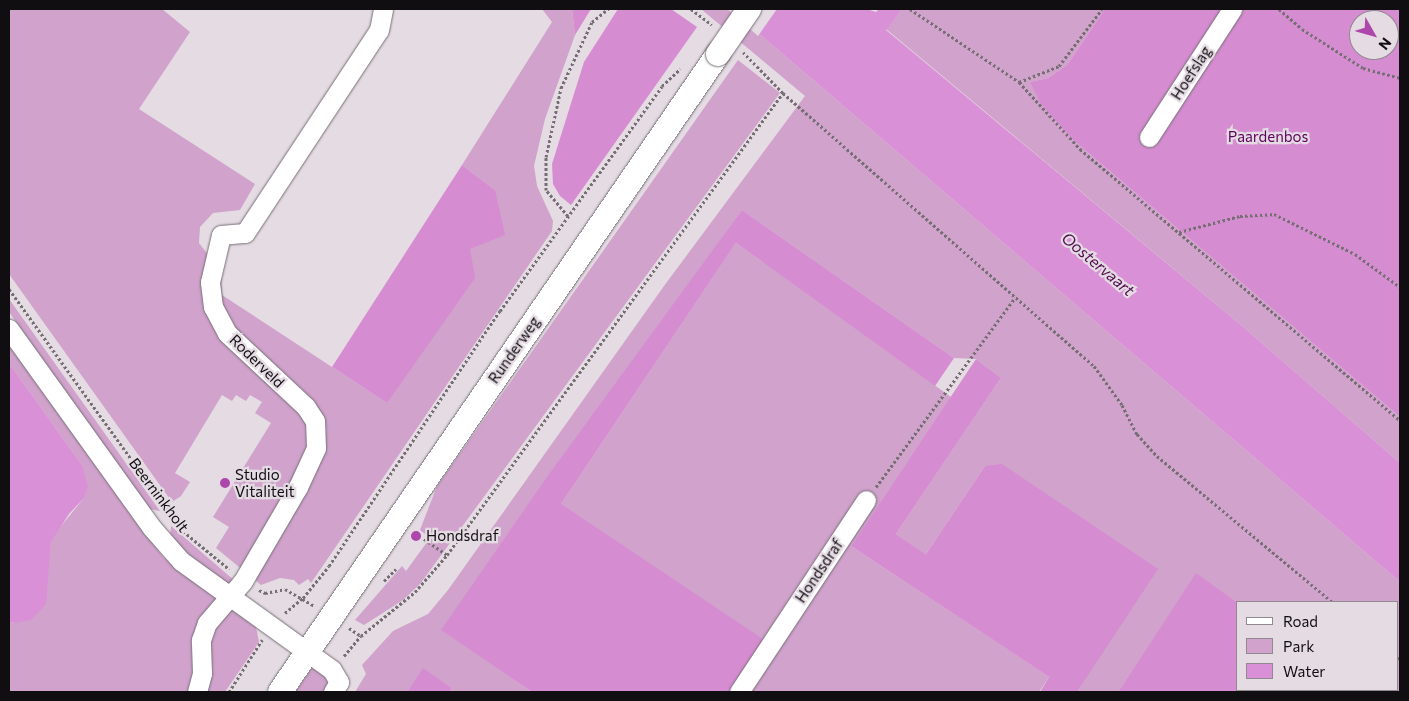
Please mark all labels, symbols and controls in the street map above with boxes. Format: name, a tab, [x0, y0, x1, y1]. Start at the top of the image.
north arrow	[1349, 10, 1399, 60]
text: N	[1375, 35, 1395, 53]
street label: Hoefslag	[1167, 43, 1215, 103]
park label: Paardenbos	[1228, 128, 1308, 146]
water label: Oostervaart	[1058, 228, 1138, 300]
street label: Runderweg	[484, 313, 544, 387]
street label: Roderveld	[226, 331, 288, 391]
street label: Beerninkholt	[125, 454, 193, 536]
place label: Studio Vitaliteit	[235, 465, 295, 500]
marker: Studio Vitaliteit	[219, 477, 231, 489]
place label: Hondsdraf	[426, 527, 499, 545]
marker: Hondsdraf	[410, 530, 422, 542]
street label: Hondsdraf	[791, 536, 847, 606]
legend	[1236, 601, 1399, 691]
text: Road	[1283, 612, 1318, 630]
text: Park	[1283, 637, 1314, 655]
text: Water	[1283, 662, 1325, 680]

